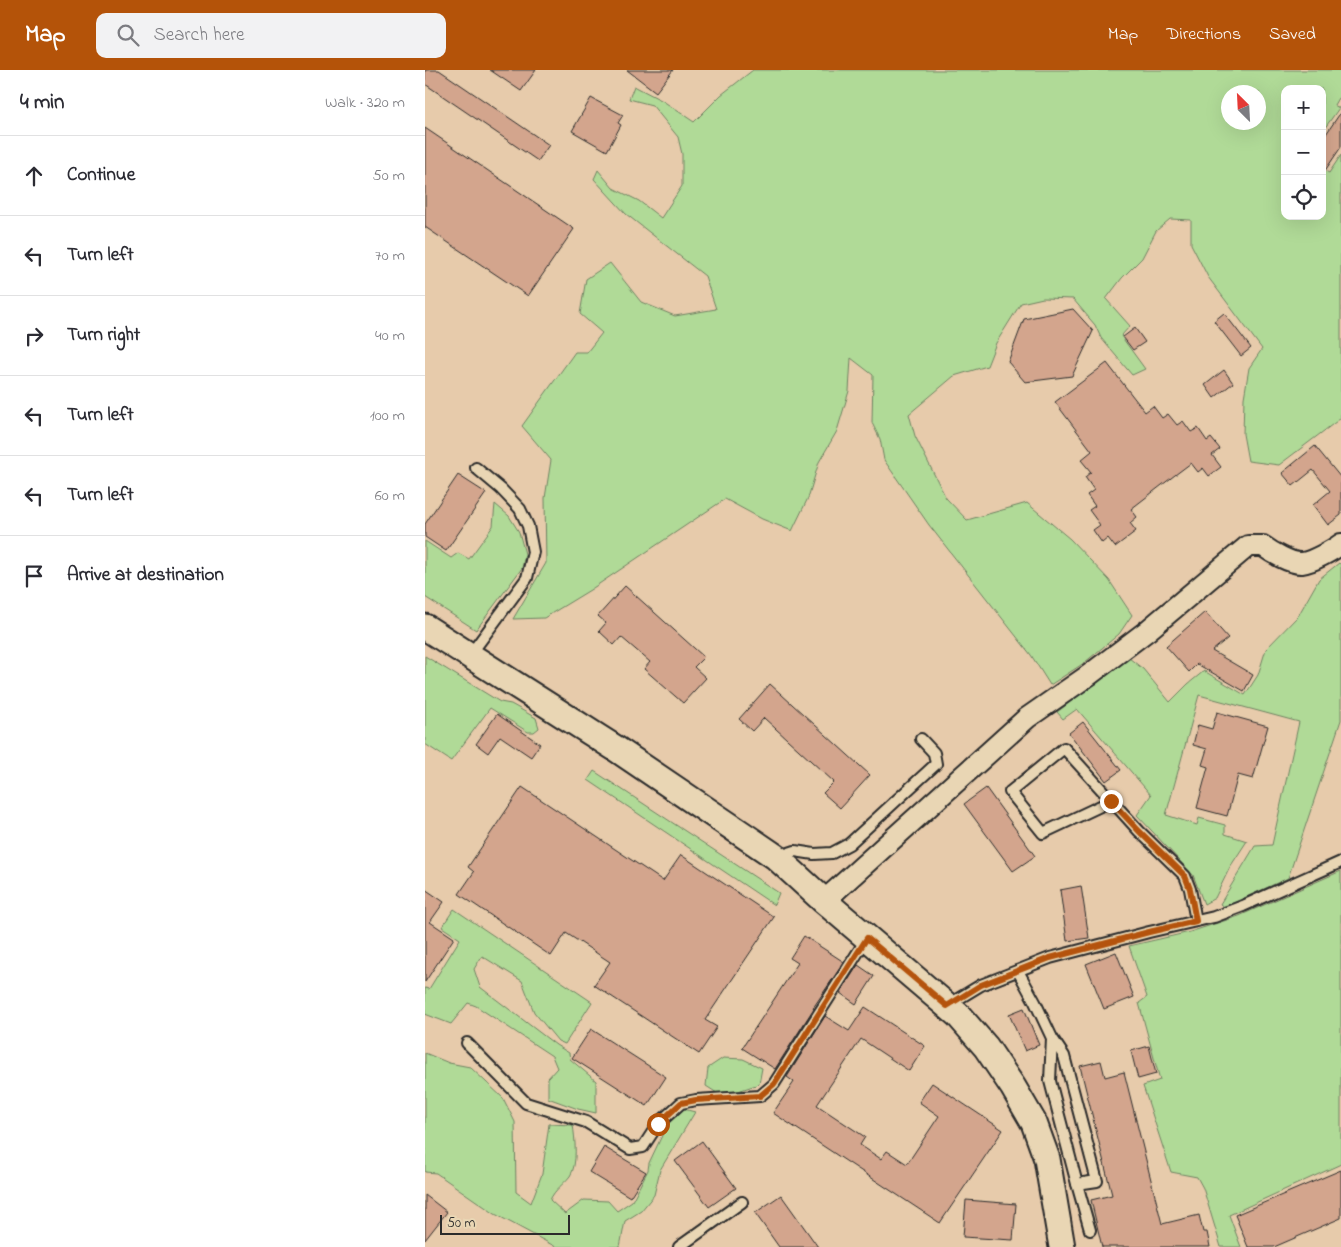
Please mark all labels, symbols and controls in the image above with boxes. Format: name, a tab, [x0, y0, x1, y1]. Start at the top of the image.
search box	[96, 13, 446, 58]
text: Map	[25, 18, 66, 53]
icon: search	[114, 21, 142, 49]
text: Search here	[154, 22, 245, 49]
text: Map	[1108, 22, 1138, 48]
text: Directions	[1166, 22, 1241, 48]
text: Saved	[1269, 22, 1316, 48]
north arrow	[1221, 85, 1266, 130]
map controls	[1281, 85, 1326, 220]
button: +	[1281, 85, 1326, 130]
text: 4 min	[20, 88, 64, 118]
text: Walk · 320 m	[325, 91, 405, 115]
button: −	[1281, 130, 1326, 175]
icon: ahead	[20, 162, 48, 190]
text: Continue	[67, 162, 135, 189]
text: 50 m	[373, 164, 405, 188]
button: locate	[1281, 175, 1326, 220]
icon: left	[20, 242, 48, 270]
text: Turn left	[67, 242, 134, 269]
text: 70 m	[375, 244, 405, 268]
icon: right	[20, 322, 48, 350]
text: Turn right	[67, 322, 140, 349]
text: 40 m	[375, 324, 405, 348]
icon: left	[20, 402, 48, 430]
text: Turn left	[67, 402, 134, 429]
text: 100 m	[370, 404, 405, 428]
icon: left	[20, 482, 48, 510]
text: Turn left	[67, 482, 134, 509]
text: 60 m	[375, 484, 405, 508]
icon: arrive	[20, 562, 48, 590]
text: Arrive at destination	[67, 562, 224, 589]
route end	[1100, 790, 1123, 813]
route start	[647, 1113, 670, 1136]
scale bar	[440, 1212, 570, 1235]
text: 50 m	[447, 1213, 475, 1234]

